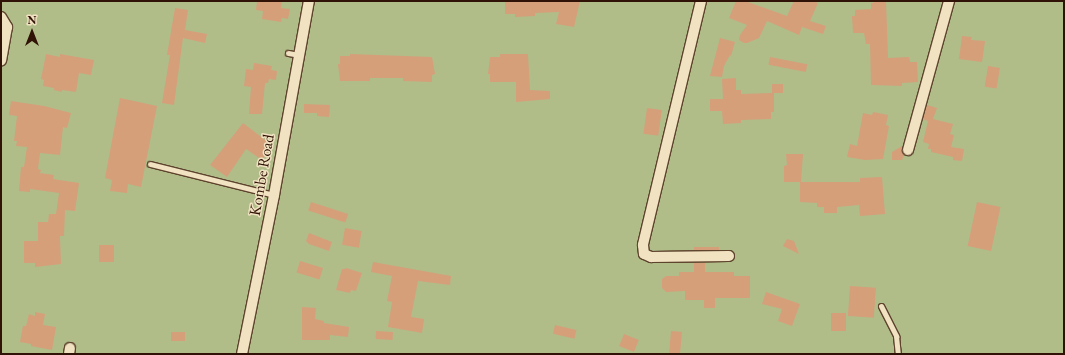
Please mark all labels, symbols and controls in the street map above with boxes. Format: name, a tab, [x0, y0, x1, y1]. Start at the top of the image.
north arrow	[12, 12, 52, 52]
text: N	[28, 13, 36, 27]
street label: Kombe Road	[245, 133, 279, 217]

